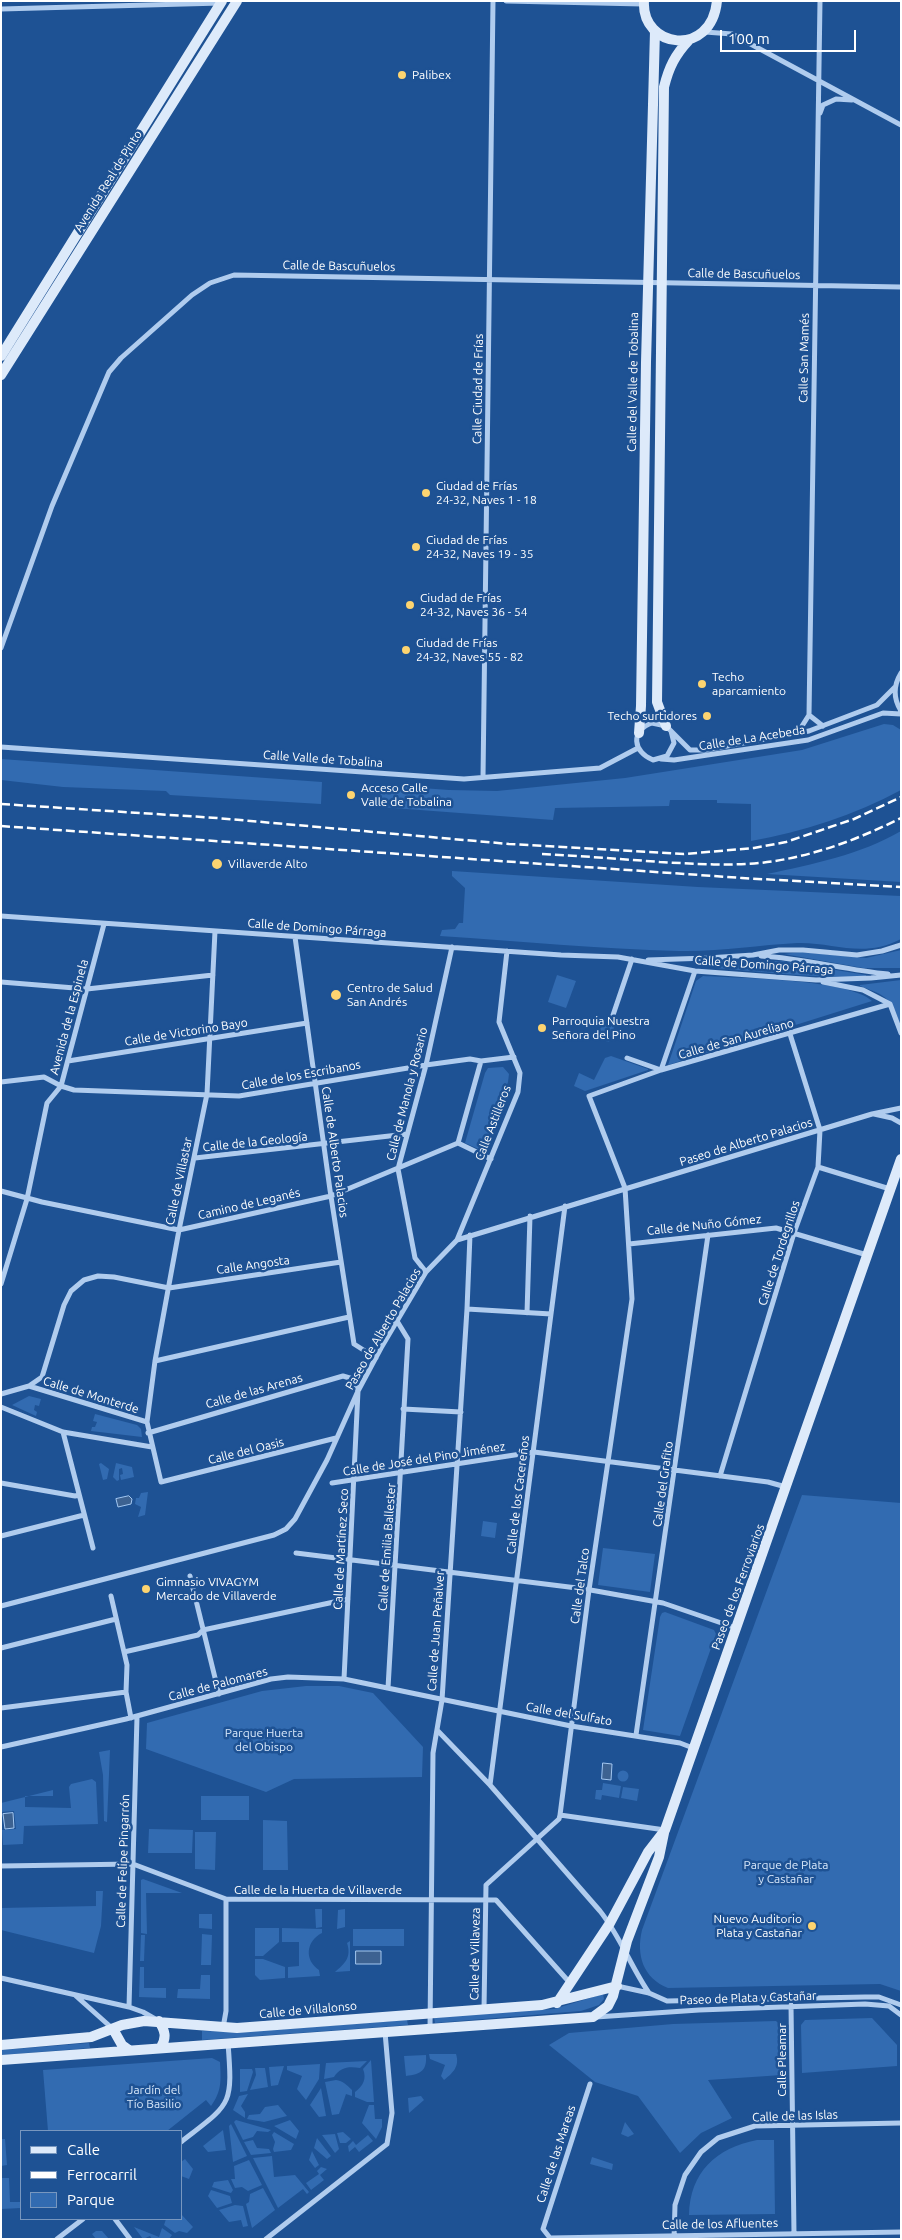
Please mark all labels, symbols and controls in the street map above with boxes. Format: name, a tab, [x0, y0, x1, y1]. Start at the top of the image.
scale bar	[722, 20, 858, 52]
text: 100 m	[728, 30, 770, 47]
place label: Palibex	[412, 68, 451, 82]
marker: Palibex	[396, 69, 408, 81]
street label: Avenida Real de Pinto	[71, 128, 145, 234]
street label: Calle de Bascuñuelos	[283, 258, 395, 274]
street label: Calle de Bascuñuelos	[688, 266, 800, 282]
street label: Calle del Valle de Tobalina	[625, 312, 641, 452]
street label: Calle San Mamés	[796, 313, 812, 403]
street label: Calle Ciudad de Frías	[470, 334, 486, 444]
place label: Ciudad de Frías 24-32, Naves 1 - 18	[436, 479, 537, 507]
marker: Ciudad de Frías 24-32, Naves 1 - 18	[420, 487, 432, 499]
place label: Ciudad de Frías 24-32, Naves 19 - 35	[426, 533, 533, 561]
marker: Ciudad de Frías 24-32, Naves 19 - 35	[410, 541, 422, 553]
place label: Ciudad de Frías 24-32, Naves 36 - 54	[420, 591, 527, 619]
marker: Ciudad de Frías 24-32, Naves 36 - 54	[404, 599, 416, 611]
place label: Ciudad de Frías 24-32, Naves 55 - 82	[416, 636, 523, 664]
marker: Ciudad de Frías 24-32, Naves 55 - 82	[400, 644, 412, 656]
place label: Techo aparcamiento	[712, 670, 786, 698]
marker: Techo aparcamiento	[696, 678, 708, 690]
place label: Techo surtidores	[607, 709, 697, 723]
marker: Techo surtidores	[701, 710, 713, 722]
street label: Calle de La Acebeda	[698, 722, 806, 754]
street label: Calle Valle de Tobalina	[263, 748, 383, 770]
place label: Acceso Calle Valle de Tobalina	[361, 781, 452, 809]
marker: Acceso Calle Valle de Tobalina	[345, 789, 357, 801]
marker: Villaverde Alto	[210, 857, 224, 871]
place label: Villaverde Alto	[228, 857, 307, 871]
street label: Calle de Domingo Párraga	[247, 916, 387, 940]
street label: Calle de Domingo Párraga	[694, 953, 834, 977]
street label: Avenida de la Espinela	[47, 958, 91, 1076]
place label: Centro de Salud San Andrés	[347, 981, 433, 1009]
marker: Centro de Salud San Andrés	[329, 988, 343, 1002]
place label: Parroquia Nuestra Señora del Pino	[552, 1014, 650, 1042]
street label: Calle de Victorino Bayo	[123, 1015, 249, 1049]
street label: Calle de San Aureliano	[677, 1016, 795, 1062]
marker: Parroquia Nuestra Señora del Pino	[536, 1022, 548, 1034]
street label: Calle de Manola y Rosario	[383, 1026, 431, 1162]
street label: Calle de los Escribanos	[240, 1057, 362, 1093]
street label: Calle Astilleros	[472, 1083, 514, 1163]
street label: Calle de Alberto Palacios	[319, 1085, 351, 1219]
street label: Paseo de Alberto Palacios	[678, 1115, 814, 1169]
street label: Calle de la Geología	[202, 1129, 308, 1155]
street label: Calle de Villastar	[163, 1136, 195, 1226]
street label: Camino de Leganés	[197, 1185, 301, 1223]
street label: Calle de Tordegrillos	[755, 1199, 803, 1307]
street label: Calle de Nuño Gómez	[646, 1212, 762, 1238]
street label: Calle Angosta	[215, 1253, 291, 1277]
street label: Paseo de Alberto Palacios	[342, 1266, 424, 1392]
street label: Calle de las Arenas	[204, 1370, 304, 1412]
street label: Calle de Monterde	[41, 1374, 141, 1416]
street label: Calle del Oasis	[207, 1435, 285, 1467]
street label: Calle de los Cacereños	[504, 1435, 532, 1555]
street label: Calle de José del Pino Jiménez	[342, 1439, 506, 1479]
street label: Calle del Grafito	[650, 1440, 676, 1528]
street label: Calle de Emilia Ballester	[375, 1482, 399, 1612]
street label: Calle de Martínez Seco	[331, 1488, 351, 1610]
street label: Paseo de los Ferroviarios	[708, 1522, 768, 1652]
street label: Calle del Talco	[568, 1547, 592, 1625]
street label: Calle de Juan Peñalver	[425, 1570, 447, 1692]
place label: Gimnasio VIVAGYM Mercado de Villaverde	[156, 1575, 277, 1603]
marker: Gimnasio VIVAGYM Mercado de Villaverde	[140, 1583, 152, 1595]
street label: Calle de Palomares	[167, 1664, 269, 1704]
street label: Calle del Sulfato	[525, 1699, 613, 1729]
park label: Parque Huerta del Obispo	[225, 1726, 303, 1754]
street label: Calle de Felipe Pingarrón	[113, 1794, 133, 1928]
park label: Parque de Plata y Castañar	[744, 1858, 828, 1886]
street label: Calle de la Huerta de Villaverde	[234, 1883, 402, 1897]
street label: Calle de Villaveza	[467, 1907, 483, 2001]
place label: Nuevo Auditorio Plata y Castañar	[714, 1912, 802, 1940]
marker: Nuevo Auditorio Plata y Castañar	[806, 1920, 818, 1932]
street label: Paseo de Plata y Castañar	[679, 1988, 817, 2008]
street label: Calle de Villalonso	[258, 1999, 358, 2021]
street label: Calle Pleamar	[775, 2023, 789, 2097]
park label: Jardín del Tío Basilio	[127, 2083, 181, 2111]
street label: Calle de las Mareas	[533, 2103, 579, 2205]
street label: Calle de las Islas	[752, 2107, 838, 2125]
legend	[20, 2130, 182, 2220]
text: Calle	[67, 2141, 100, 2158]
text: Ferrocarril	[67, 2166, 137, 2183]
text: Parque	[67, 2191, 115, 2208]
street label: Calle de los Afluentes	[662, 2216, 778, 2232]

